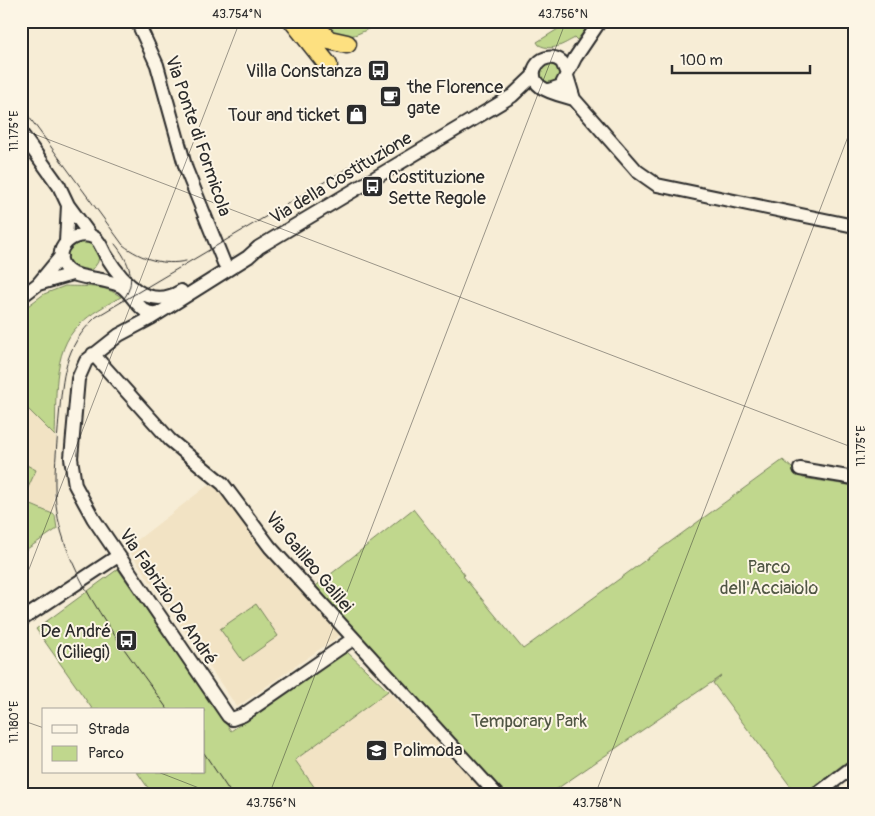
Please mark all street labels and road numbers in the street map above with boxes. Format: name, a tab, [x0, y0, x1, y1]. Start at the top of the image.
street label: Via Ponte di Formicola	[160, 53, 236, 219]
street label: Via della Costituzione	[266, 126, 416, 229]
street label: Via Galileo Galilei	[260, 507, 358, 617]
street label: Via Fabrizio De André	[114, 524, 222, 670]

